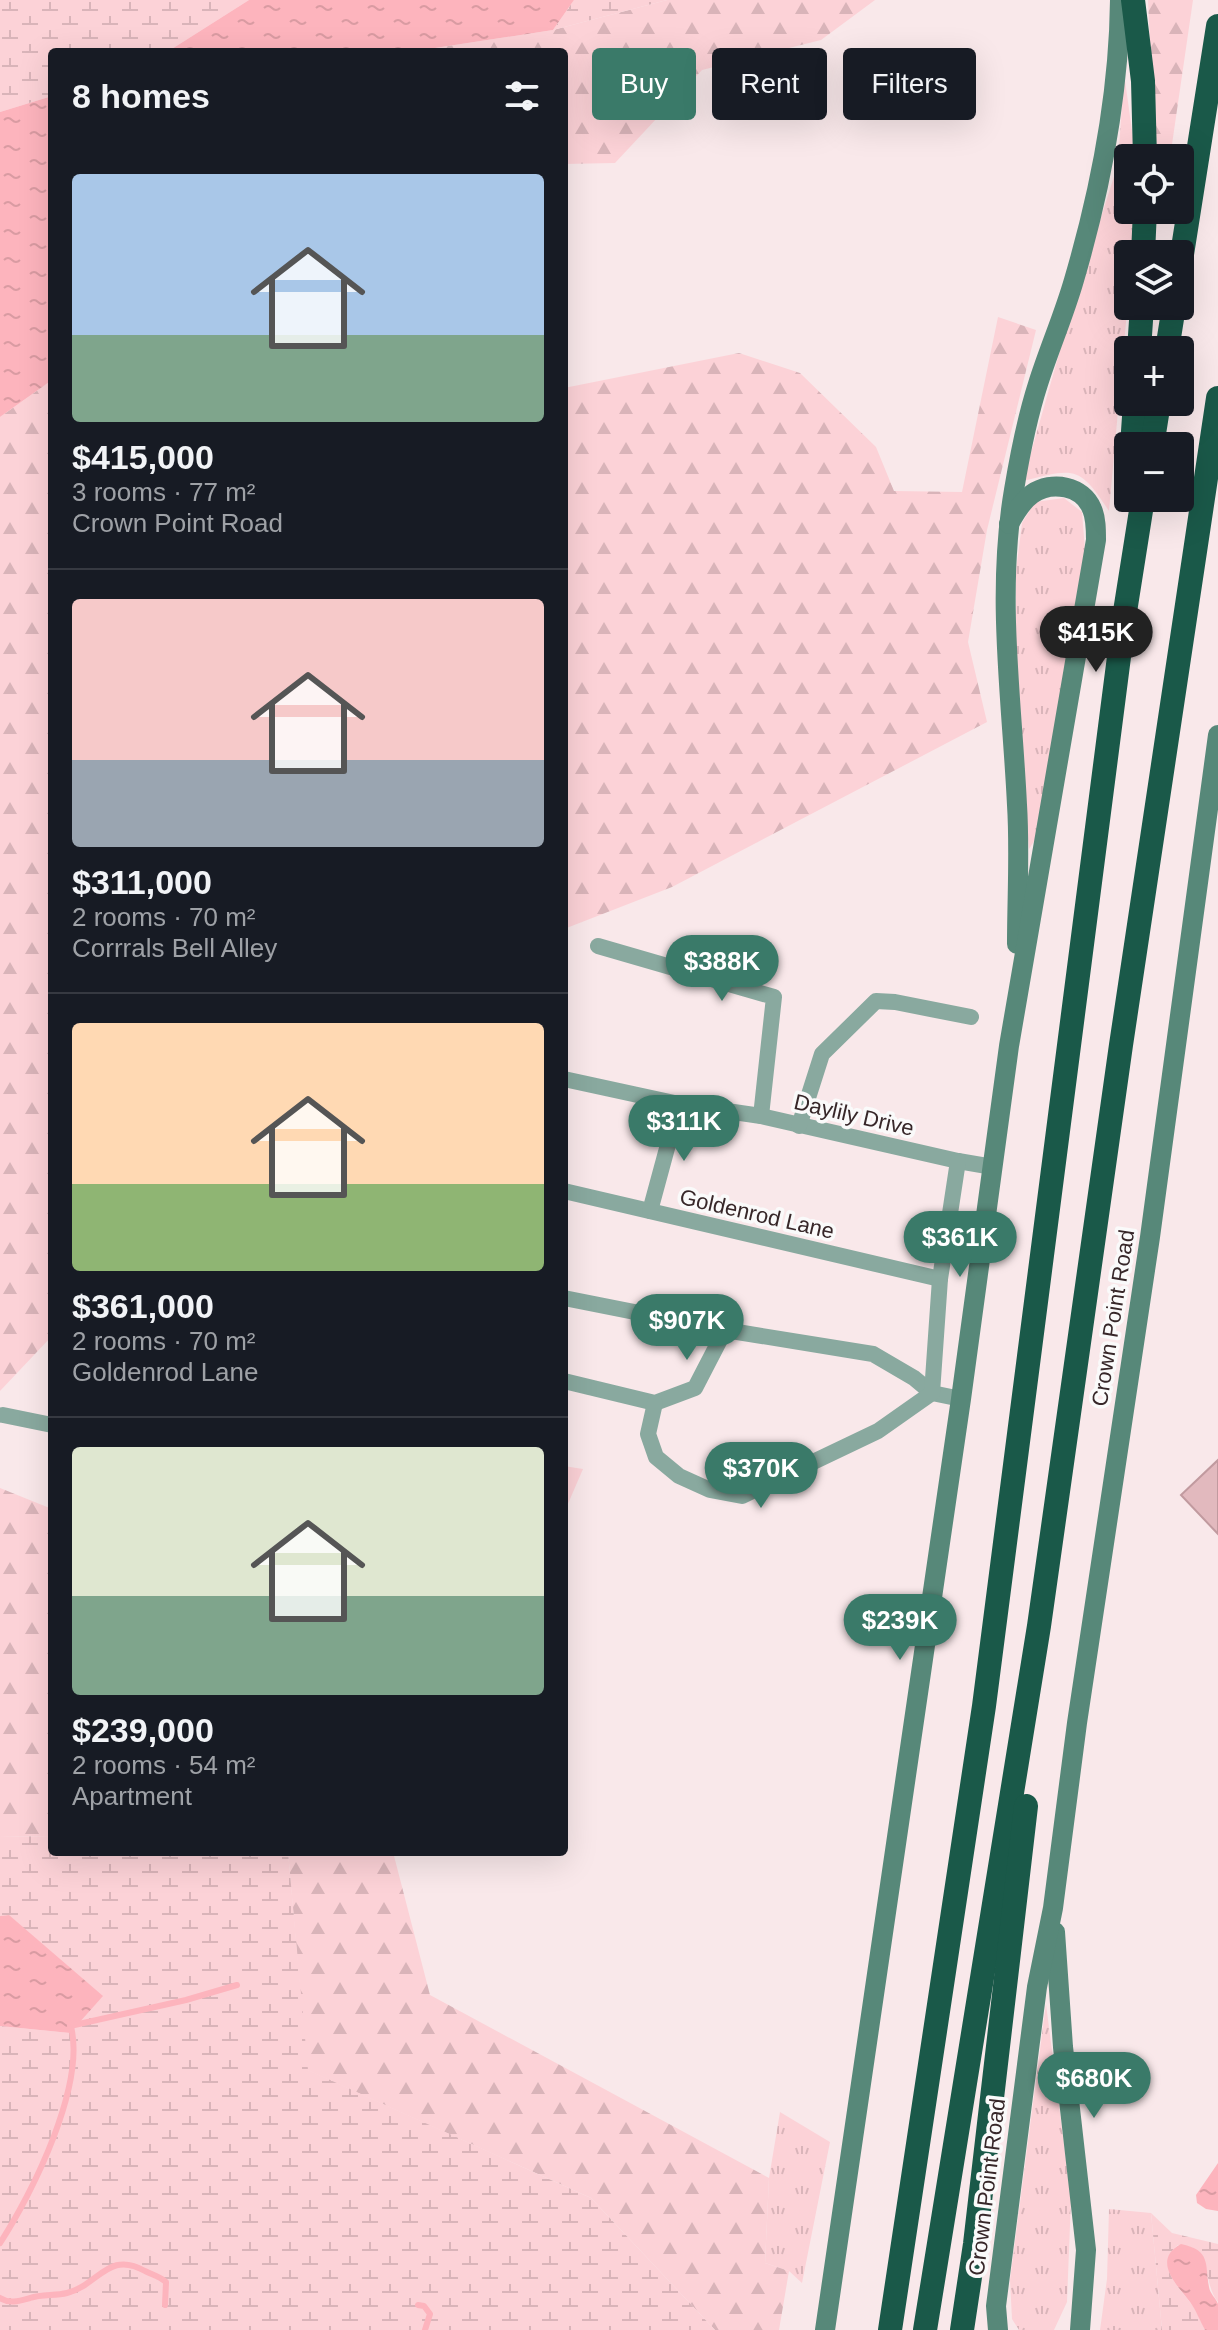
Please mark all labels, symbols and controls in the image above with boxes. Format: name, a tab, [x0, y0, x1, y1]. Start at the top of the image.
chip: Buy	[592, 48, 696, 120]
chip: Rent	[712, 48, 827, 120]
chip: Filters	[843, 48, 976, 120]
icon: filters	[500, 74, 544, 118]
text: 8 homes	[72, 77, 210, 115]
map controls	[1114, 144, 1194, 512]
button: locate	[1114, 144, 1194, 224]
icon: home	[236, 226, 380, 370]
button: layers	[1114, 240, 1194, 320]
button: +	[1114, 336, 1194, 416]
button: −	[1114, 432, 1194, 512]
text: $415,000	[72, 438, 214, 476]
text: 3 rooms · 77 m²	[72, 477, 256, 507]
text: Crown Point Road	[72, 508, 283, 538]
pin: $415K	[1040, 606, 1152, 674]
text: $415K	[1058, 617, 1134, 647]
icon: home	[236, 651, 380, 795]
text: $311,000	[72, 863, 212, 901]
text: 2 rooms · 70 m²	[72, 902, 256, 932]
text: Corrrals Bell Alley	[72, 933, 277, 963]
pin: $388K	[666, 935, 778, 1003]
text: $388K	[684, 946, 760, 976]
icon: home	[236, 1075, 380, 1219]
street label: Daylily Drive	[792, 1089, 916, 1141]
pin: $311K	[628, 1095, 740, 1163]
text: $311K	[646, 1106, 722, 1136]
street label: Goldenrod Lane	[677, 1184, 837, 1244]
pin: $361K	[904, 1211, 1016, 1279]
text: $361K	[922, 1222, 998, 1252]
street label: Crown Point Road	[1087, 1228, 1139, 1408]
text: $361,000	[72, 1287, 214, 1325]
pin: $907K	[631, 1294, 743, 1362]
text: $907K	[649, 1305, 725, 1335]
text: 2 rooms · 70 m²	[72, 1326, 256, 1356]
text: Goldenrod Lane	[72, 1357, 258, 1387]
pin: $370K	[705, 1442, 817, 1510]
text: $370K	[723, 1453, 799, 1483]
icon: home	[236, 1499, 380, 1643]
pin: $239K	[844, 1594, 956, 1662]
text: $239K	[862, 1605, 938, 1635]
text: $239,000	[72, 1711, 214, 1749]
text: 2 rooms · 54 m²	[72, 1750, 256, 1780]
text: Apartment	[72, 1781, 192, 1811]
pin: $680K	[1038, 2052, 1150, 2120]
text: $680K	[1056, 2063, 1132, 2093]
street label: Crown Point Road	[964, 2097, 1010, 2277]

